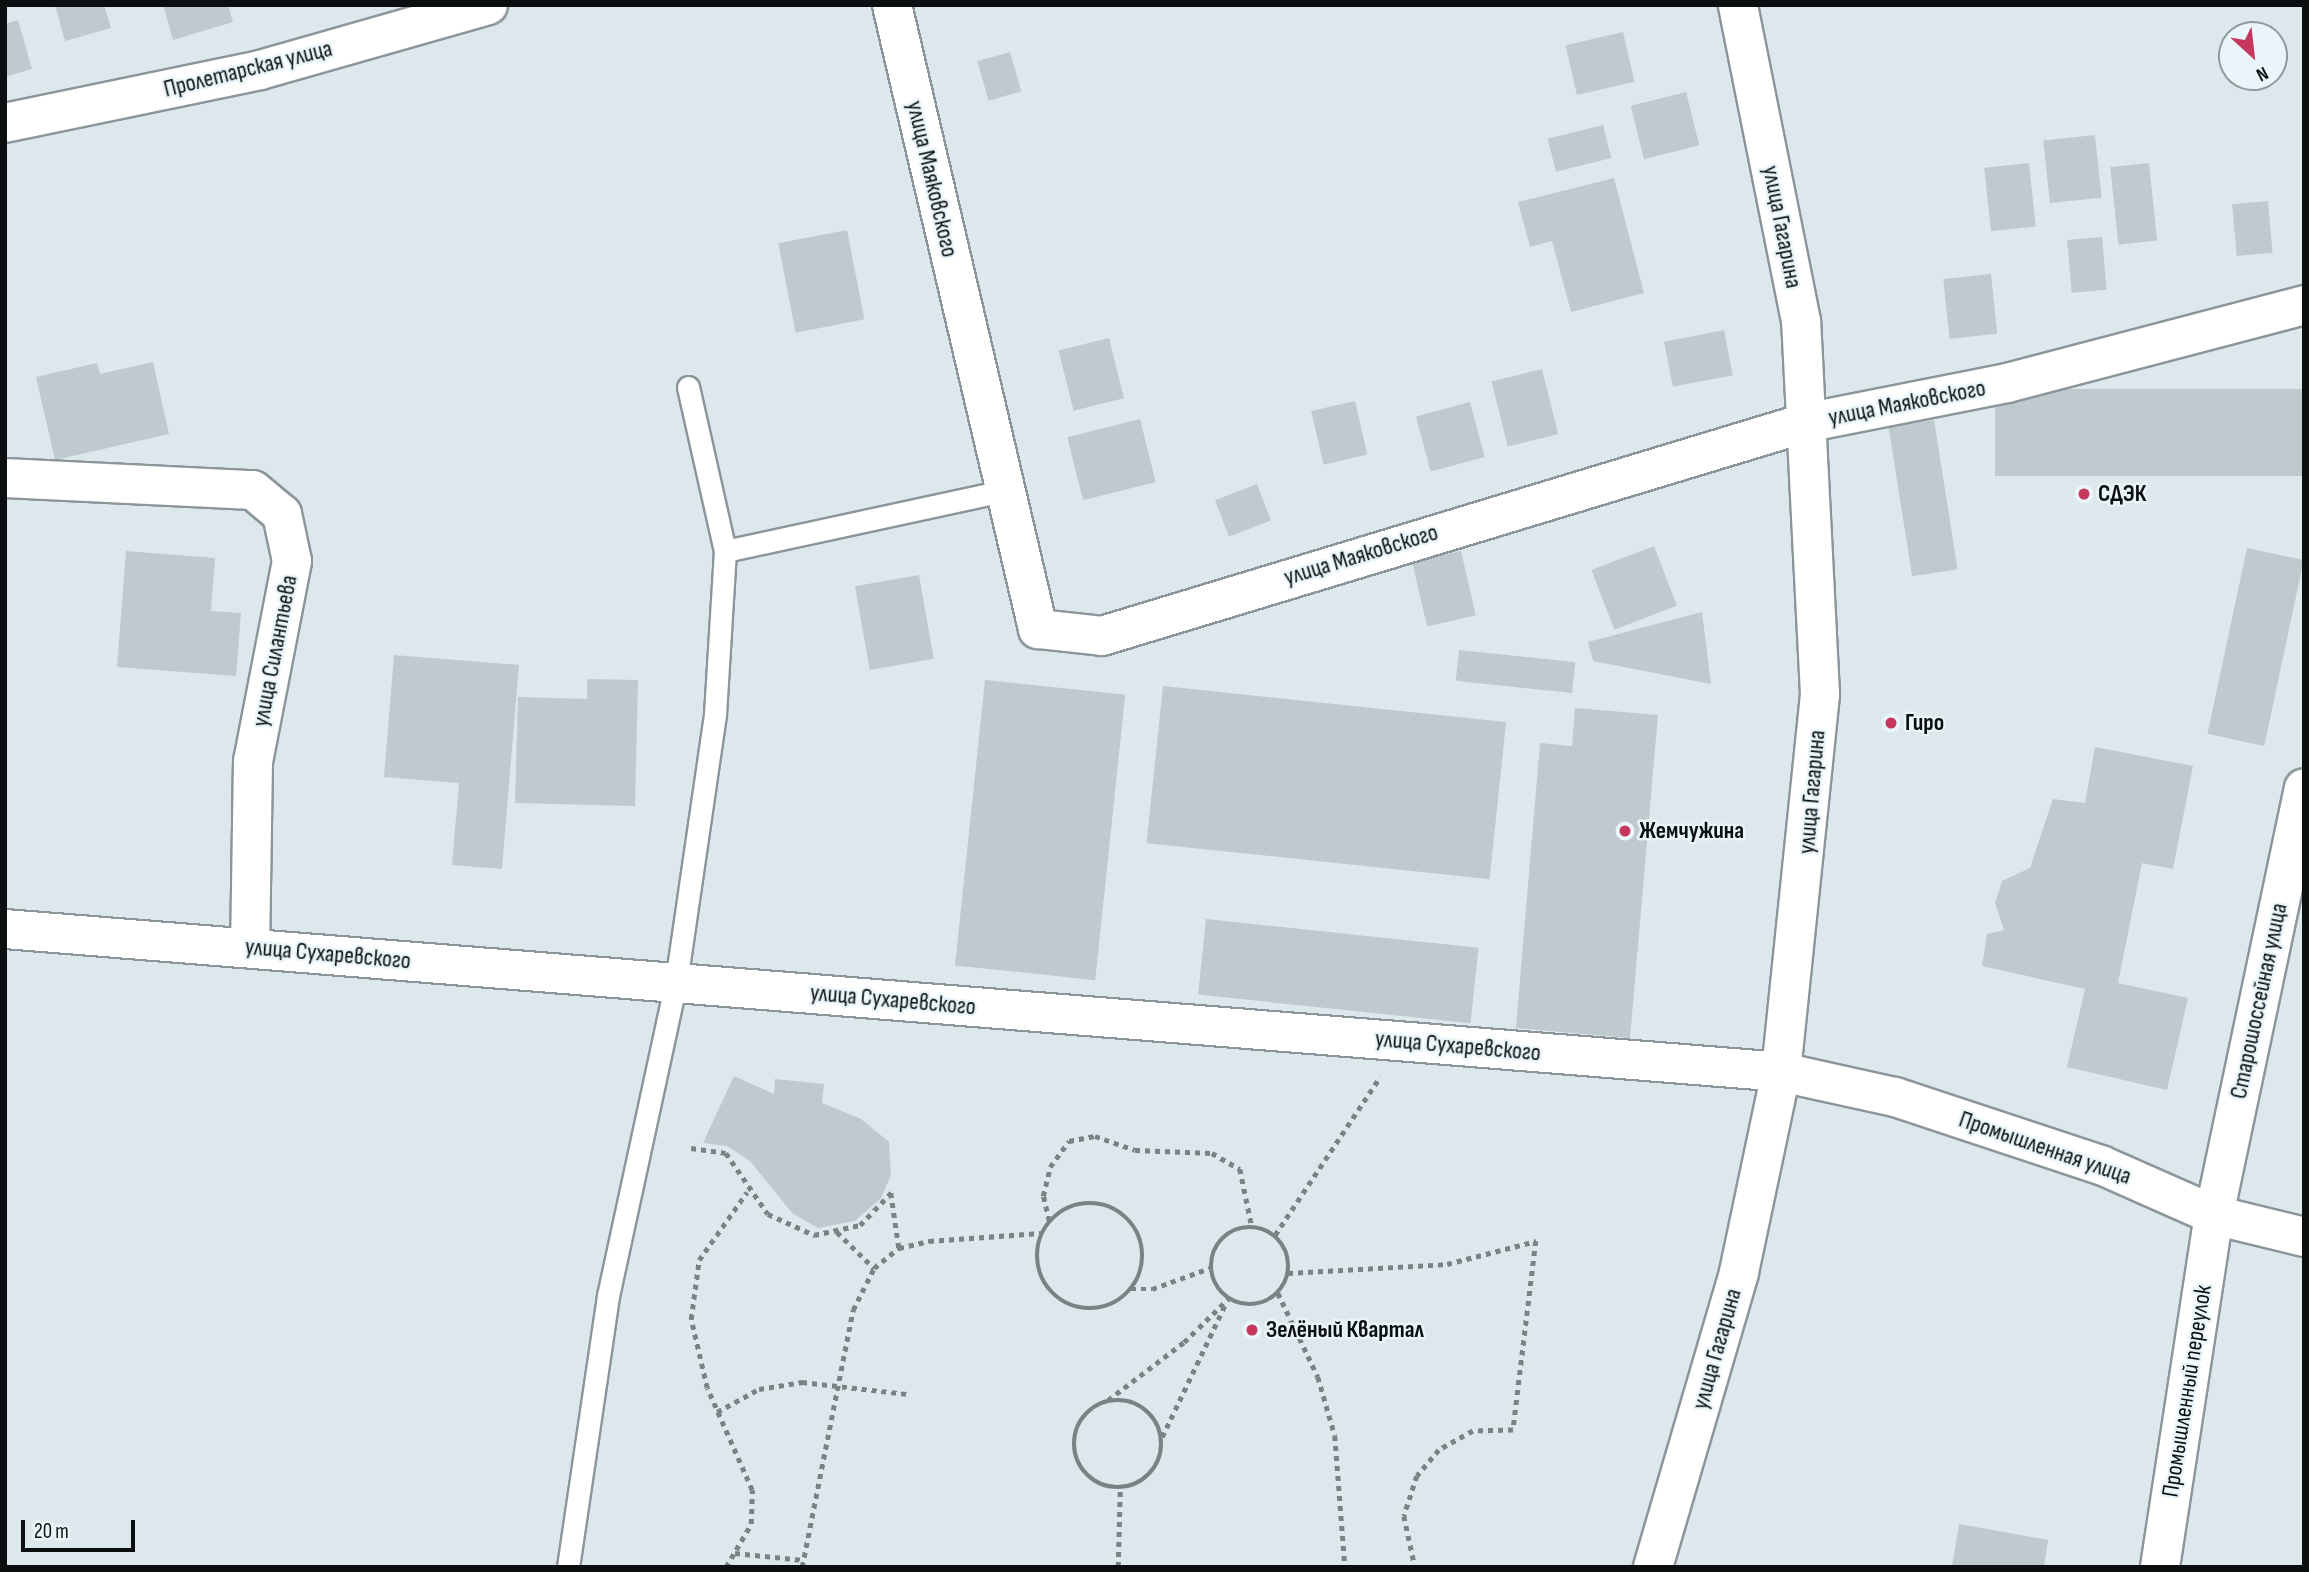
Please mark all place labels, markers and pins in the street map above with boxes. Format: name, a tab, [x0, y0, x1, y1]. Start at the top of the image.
place label: СДЭК	[2098, 480, 2146, 508]
marker: СДЭК	[2076, 486, 2092, 502]
place label: Гиро	[1905, 709, 1944, 737]
marker: Гиро	[1883, 715, 1899, 731]
place label: Жемчужина	[1639, 817, 1744, 845]
marker: Жемчужина	[1617, 823, 1633, 839]
place label: Зелёный Квартал	[1266, 1316, 1424, 1344]
marker: Зелёный Квартал	[1244, 1322, 1260, 1338]

